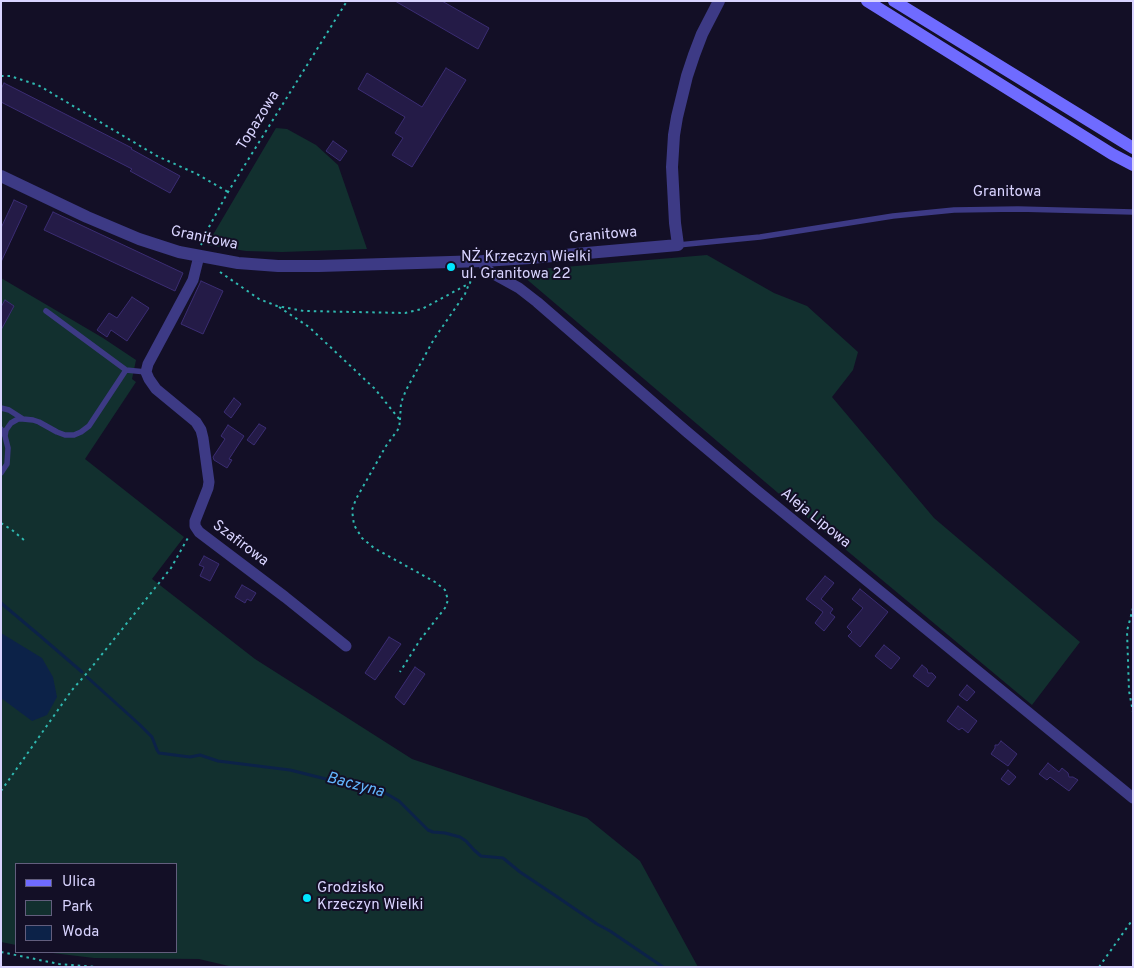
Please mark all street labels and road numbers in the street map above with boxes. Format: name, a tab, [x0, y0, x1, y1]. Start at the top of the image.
street label: Topazowa	[234, 88, 284, 154]
street label: Granitowa	[973, 184, 1041, 202]
street label: Granitowa	[169, 223, 239, 255]
street label: Granitowa	[568, 224, 638, 248]
street label: Aleja Lipowa	[776, 485, 854, 553]
street label: Szafirowa	[208, 517, 272, 571]

